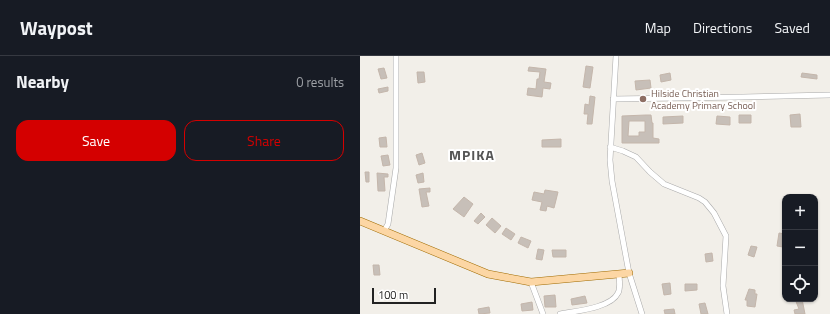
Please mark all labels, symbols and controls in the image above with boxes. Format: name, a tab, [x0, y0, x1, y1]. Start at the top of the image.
text: Waypost	[20, 13, 93, 42]
text: Map	[645, 17, 671, 38]
text: Directions	[693, 17, 752, 38]
text: Saved	[774, 17, 810, 38]
text: Nearby	[16, 69, 69, 95]
text: 0 results	[296, 72, 344, 92]
place label: Hilside Christian Academy Primary School	[651, 86, 755, 113]
marker: Hilside Christian Academy Primary School	[638, 94, 648, 104]
button: Save	[16, 120, 176, 161]
button: Share	[184, 120, 344, 161]
district label: MPIKA	[449, 144, 495, 165]
map controls	[782, 194, 818, 302]
button: +	[782, 194, 818, 230]
button: −	[782, 230, 818, 266]
button: locate	[782, 266, 818, 302]
scale bar	[372, 286, 436, 305]
text: 100 m	[378, 287, 408, 303]

